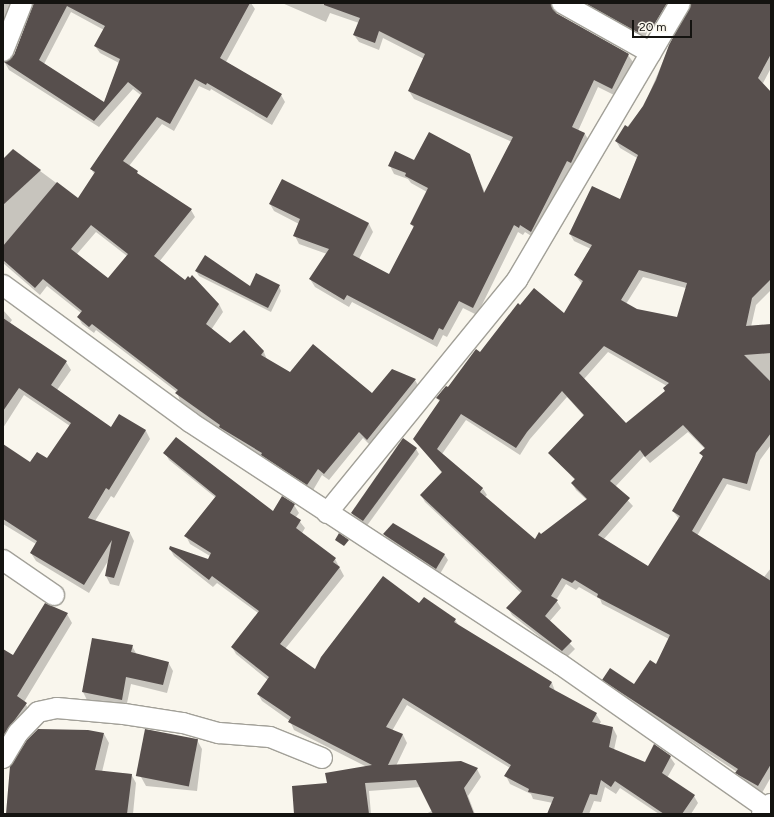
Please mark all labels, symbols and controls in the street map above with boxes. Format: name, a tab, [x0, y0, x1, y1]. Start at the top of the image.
scale bar	[634, 12, 694, 38]
text: 20 m	[639, 20, 667, 34]

